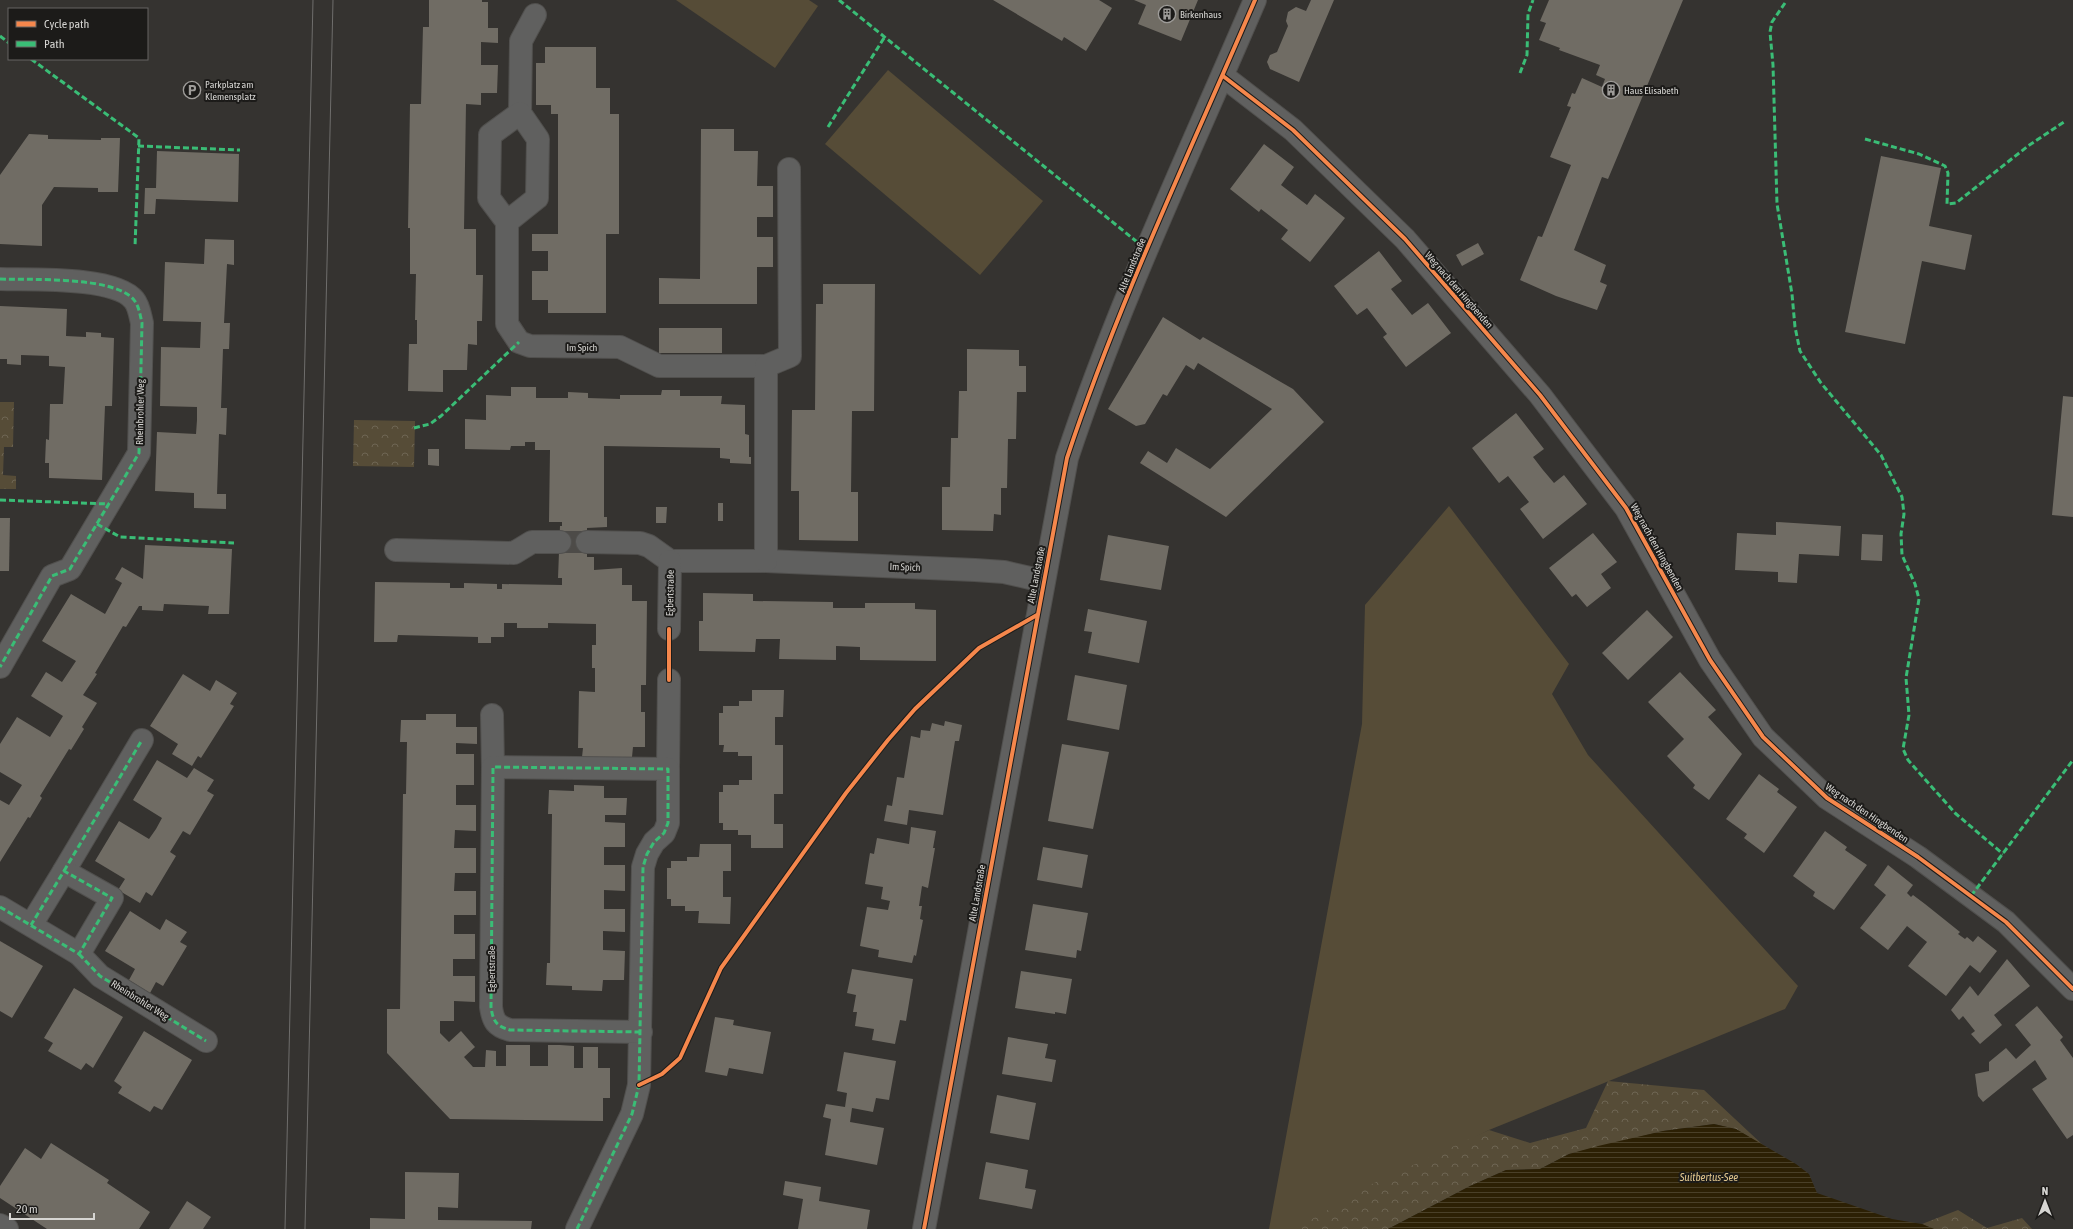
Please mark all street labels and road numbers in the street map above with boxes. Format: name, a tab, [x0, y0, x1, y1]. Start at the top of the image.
street label: Alte Landstraße	[1116, 236, 1148, 294]
street label: Weg nach den Hingbenden	[1423, 250, 1495, 331]
street label: Im Spich	[567, 342, 598, 353]
street label: Rheinbrohler Weg	[134, 378, 146, 445]
street label: Weg nach den Hingbenden	[1629, 502, 1686, 592]
street label: Alte Landstraße	[1025, 545, 1047, 604]
street label: Im Spich	[889, 561, 921, 573]
street label: Egbertstraße	[664, 569, 676, 616]
street label: Weg nach den Hingbenden	[1823, 781, 1911, 845]
street label: Alte Landstraße	[967, 863, 987, 922]
street label: Egbertstraße	[486, 945, 497, 992]
street label: Rheinbrohler Weg	[109, 978, 171, 1023]

